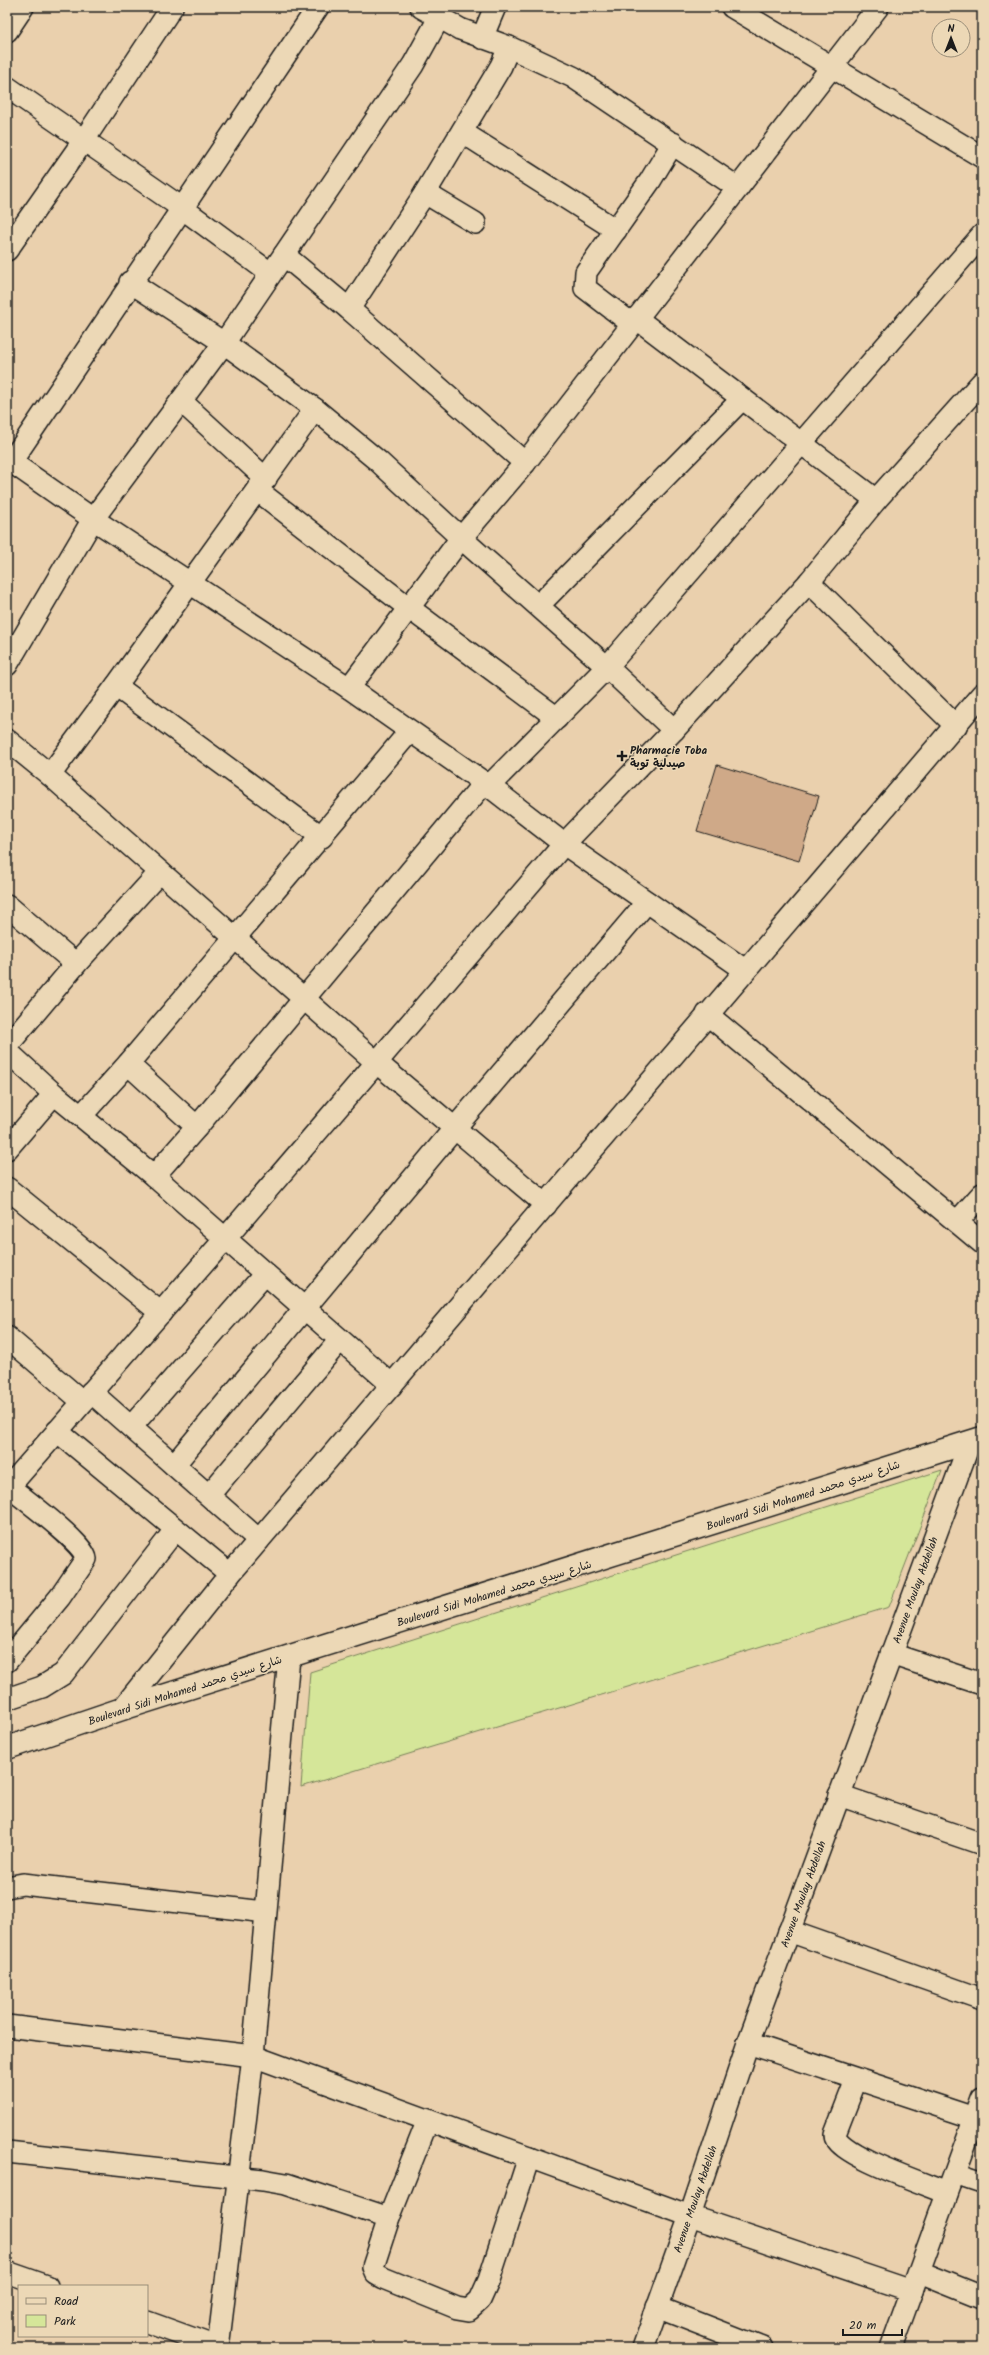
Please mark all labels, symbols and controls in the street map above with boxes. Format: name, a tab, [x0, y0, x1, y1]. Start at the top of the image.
north arrow	[931, 18, 971, 58]
text: N	[948, 20, 955, 38]
place label: Pharmacie Toba صيدلية توبة	[630, 742, 708, 773]
marker: Pharmacie Toba صيدلية توبة	[617, 751, 627, 761]
street label: Boulevard Sidi Mohamed شارع سيدي محمد	[704, 1456, 903, 1536]
street label: Avenue Moulay Abdellah	[888, 1534, 944, 1646]
street label: Boulevard Sidi Mohamed شارع سيدي محمد	[395, 1556, 594, 1632]
street label: Boulevard Sidi Mohamed شارع سيدي محمد	[86, 1651, 285, 1731]
street label: Avenue Moulay Abdellah	[776, 1838, 832, 1950]
street label: Avenue Moulay Abdellah	[669, 2143, 723, 2255]
legend	[18, 2285, 148, 2337]
text: Road	[54, 2292, 79, 2311]
scale bar	[843, 2311, 902, 2337]
text: Park	[54, 2312, 76, 2331]
text: 20 m	[849, 2316, 877, 2335]

